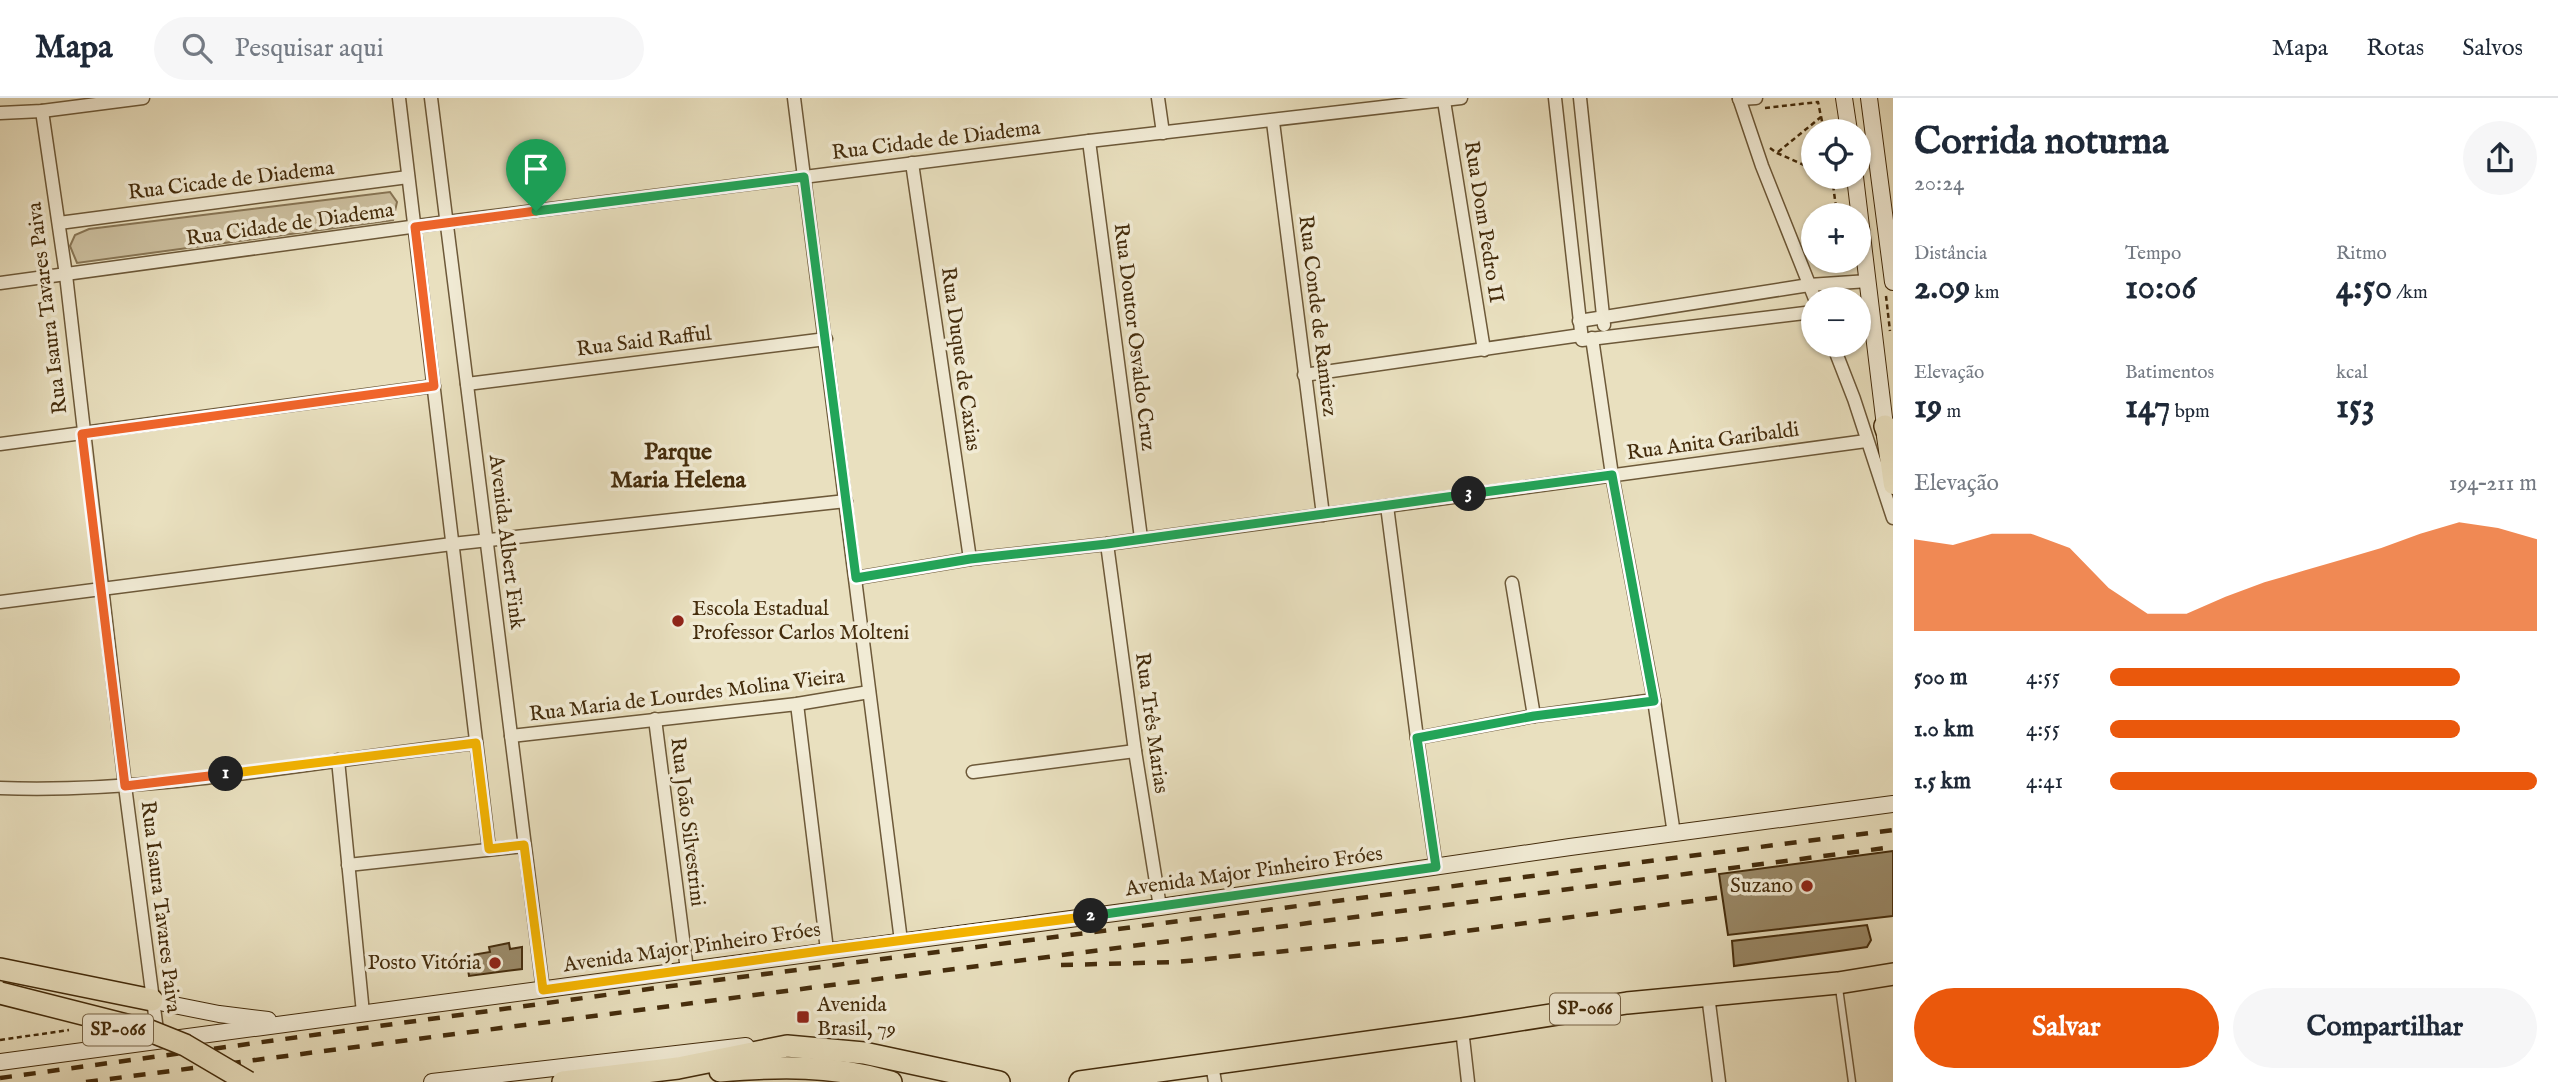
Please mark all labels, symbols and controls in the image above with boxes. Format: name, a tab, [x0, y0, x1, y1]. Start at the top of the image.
search box	[154, 17, 644, 80]
text: Mapa	[35, 27, 112, 69]
icon: search	[178, 29, 216, 67]
text: Pesquisar aqui	[234, 32, 384, 65]
text: Mapa	[2272, 33, 2328, 64]
text: Rotas	[2366, 33, 2424, 64]
text: Salvos	[2462, 33, 2523, 64]
street label: Rua Cidade de Diadema	[830, 115, 1043, 167]
map controls	[1801, 119, 1871, 357]
button: locate	[1801, 119, 1871, 189]
text: Corrida noturna	[1914, 119, 2169, 167]
button: share	[2463, 121, 2537, 195]
pin	[506, 139, 566, 211]
street label: Rua Dom Pedro II	[1457, 139, 1509, 305]
icon: arrive	[517, 150, 555, 188]
street label: Rua Cicade de Diadema	[126, 155, 337, 207]
text: 20:24	[1914, 169, 1964, 198]
street label: Rua Cidade de Diadema	[184, 197, 397, 253]
street label: Rua Isaura Tavares Paiva	[21, 200, 74, 415]
button: +	[1801, 203, 1871, 273]
street label: Rua Conde de Ramirez	[1291, 214, 1343, 418]
street label: Rua Doutor Osvaldo Cruz	[1107, 222, 1161, 453]
text: Distância	[1914, 242, 1987, 266]
text: Tempo	[2125, 242, 2181, 266]
text: Ritmo	[2336, 242, 2387, 266]
street label: Rua Duque de Caxias	[934, 265, 986, 453]
text: 2.09	[1914, 266, 1970, 311]
text: 10:06	[2125, 266, 2196, 311]
text: 4:50	[2336, 266, 2392, 311]
text: km	[1970, 281, 1999, 305]
text: /km	[2392, 281, 2428, 305]
button: −	[1801, 287, 1871, 357]
street label: Rua Said Rafful	[575, 320, 713, 364]
text: Elevação	[1914, 361, 1984, 385]
text: Batimentos	[2125, 361, 2214, 385]
text: kcal	[2336, 361, 2368, 385]
text: 19	[1914, 385, 1942, 430]
text: 147	[2125, 385, 2171, 430]
text: 153	[2336, 385, 2375, 430]
text: m	[1942, 400, 1961, 424]
text: bpm	[2171, 400, 2210, 424]
street label: Rua Anita Garibaldi	[1625, 417, 1801, 467]
district label: Parque Maria Helena	[610, 437, 746, 496]
street label: Avenida Albert Fink	[482, 452, 530, 632]
text: Elevação	[1914, 469, 1999, 498]
text: 194–211 m	[2449, 469, 2537, 498]
pin: 3	[1452, 476, 1486, 512]
text: 3	[1465, 481, 1472, 505]
place label: Escola Estadual Professor Carlos Molteni	[692, 596, 910, 647]
marker: Escola Estadual Professor Carlos Molteni	[670, 613, 686, 629]
street label: Rua Três Marias	[1128, 651, 1174, 795]
street label: Rua Maria de Lourdes Molina Vieira	[528, 663, 847, 729]
text: 500 m	[1914, 663, 1968, 692]
text: 4:55	[2026, 663, 2060, 692]
text: 1.0 km	[1914, 715, 1974, 744]
text: 4:55	[2026, 715, 2060, 744]
street label: Rua João Silvestrini	[663, 736, 711, 908]
pin: 1	[208, 756, 244, 792]
text: 1	[222, 761, 229, 785]
text: 1.5 km	[1914, 767, 1971, 796]
text: 4:41	[2026, 767, 2063, 796]
street label: Rua Isaura Tavares Paiva	[134, 800, 187, 1015]
street label: Avenida Major Pinheiro Fróes	[1123, 841, 1384, 904]
place label: Suzano	[1730, 873, 1793, 900]
marker: Suzano	[1799, 878, 1815, 894]
pin: 2	[1074, 898, 1108, 934]
text: 2	[1086, 903, 1095, 927]
street label: Avenida Major Pinheiro Fróes	[561, 917, 822, 980]
place label: Posto Vitória	[367, 950, 482, 977]
marker: Posto Vitória	[487, 955, 503, 971]
button: Salvar	[1914, 988, 2219, 1068]
button: Compartilhar	[2233, 988, 2537, 1068]
place label: Avenida Brasil, 79	[816, 992, 896, 1043]
road number: SP-066	[1550, 994, 1620, 1024]
marker: Avenida Brasil, 79	[795, 1009, 811, 1025]
road number: SP-066	[83, 1014, 153, 1046]

